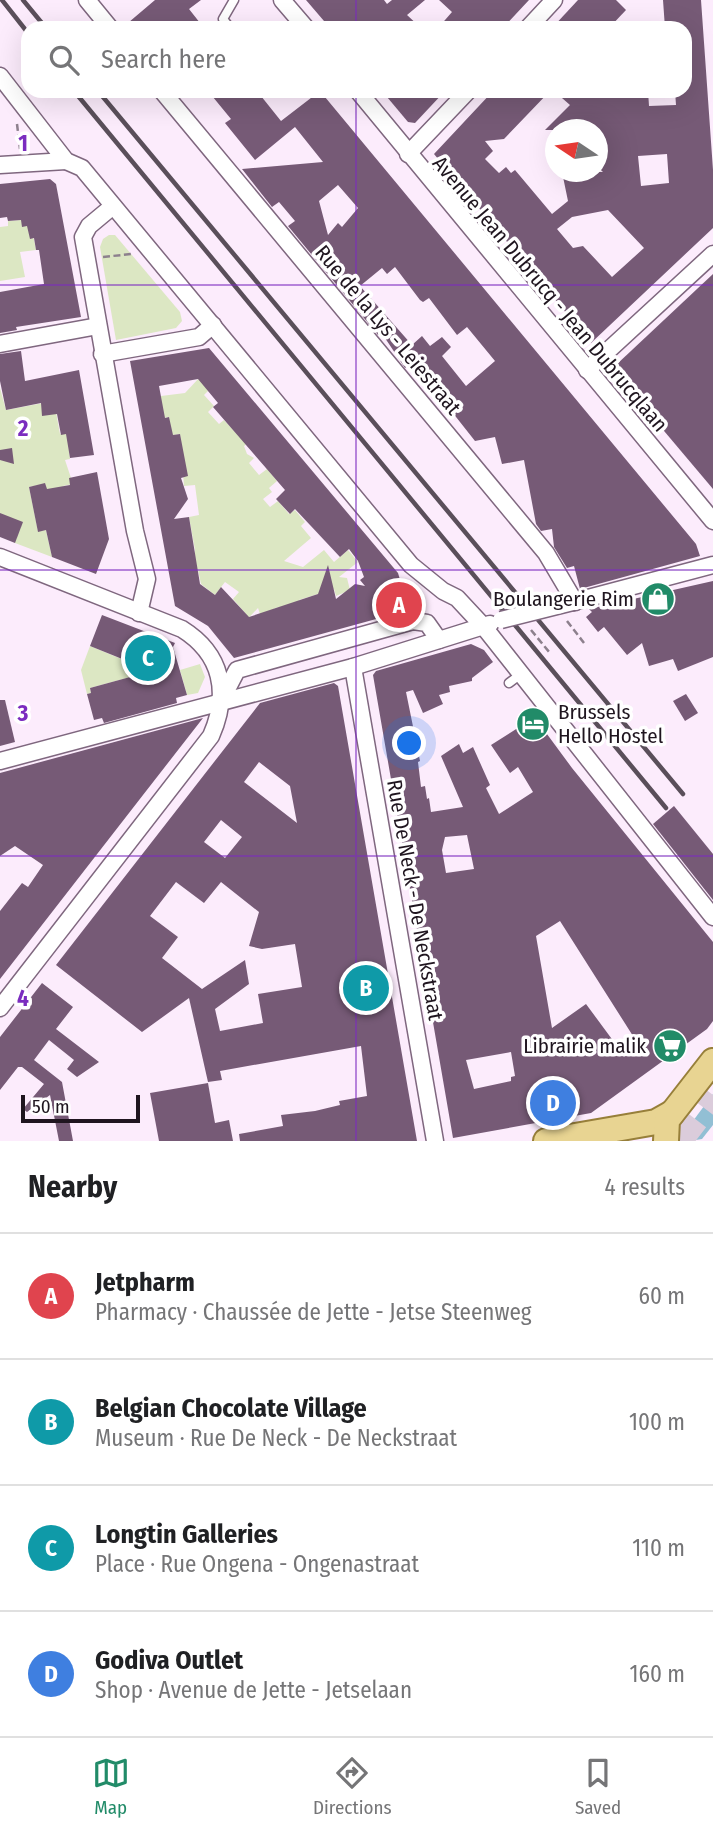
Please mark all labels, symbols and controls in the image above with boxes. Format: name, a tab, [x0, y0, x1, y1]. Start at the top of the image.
search box	[21, 21, 692, 98]
icon: search	[45, 41, 83, 79]
text: Search here	[101, 44, 226, 75]
north arrow	[545, 119, 608, 182]
text: 1	[18, 129, 28, 157]
street label: Avenue Jean Dubrucq - Jean Dubrucqlaan	[427, 151, 673, 437]
street label: Rue de la Lys - Leiestraat	[309, 240, 467, 420]
text: 2	[17, 414, 29, 442]
pin: A	[376, 579, 422, 631]
shop icon: Boulangerie Rim	[639, 580, 677, 618]
place label: Boulangerie Rim	[493, 586, 634, 612]
pin: C	[125, 632, 171, 684]
text: 3	[17, 699, 29, 727]
place label: Brussels Hello Hostel	[558, 699, 664, 749]
hotel icon: Brussels Hello Hostel	[514, 705, 552, 743]
your location	[392, 726, 426, 760]
street label: Rue De Neck - De Neckstraat	[381, 778, 449, 1022]
pin: B	[343, 962, 389, 1014]
text: 4	[17, 984, 29, 1012]
supermarket icon: Librairie malik	[651, 1027, 689, 1065]
place label: Librairie malik	[523, 1033, 646, 1059]
pin: D	[530, 1077, 576, 1129]
scale bar	[21, 1092, 140, 1124]
text: 50 m	[32, 1095, 70, 1118]
text: Nearby	[28, 1169, 117, 1205]
text: 4 results	[604, 1173, 685, 1201]
text: Jetpharm	[95, 1267, 195, 1298]
text: A	[45, 1282, 57, 1310]
text: 60 m	[639, 1282, 685, 1310]
text: Pharmacy · Chaussée de Jette - Jetse Steenweg	[95, 1298, 532, 1326]
text: Belgian Chocolate Village	[95, 1393, 367, 1424]
text: B	[45, 1408, 57, 1436]
text: 100 m	[629, 1408, 685, 1436]
text: Museum · Rue De Neck - De Neckstraat	[95, 1424, 457, 1452]
text: Longtin Galleries	[95, 1519, 278, 1550]
text: C	[45, 1534, 57, 1562]
text: 110 m	[632, 1534, 685, 1562]
text: Place · Rue Ongena - Ongenastraat	[95, 1550, 419, 1578]
text: Godiva Outlet	[95, 1645, 243, 1676]
text: D	[44, 1660, 58, 1688]
text: 160 m	[630, 1660, 685, 1688]
text: Shop · Avenue de Jette - Jetselaan	[95, 1676, 412, 1704]
tab: Map	[92, 1754, 130, 1819]
tab: Directions	[313, 1754, 392, 1819]
tab: Saved	[575, 1754, 621, 1819]

